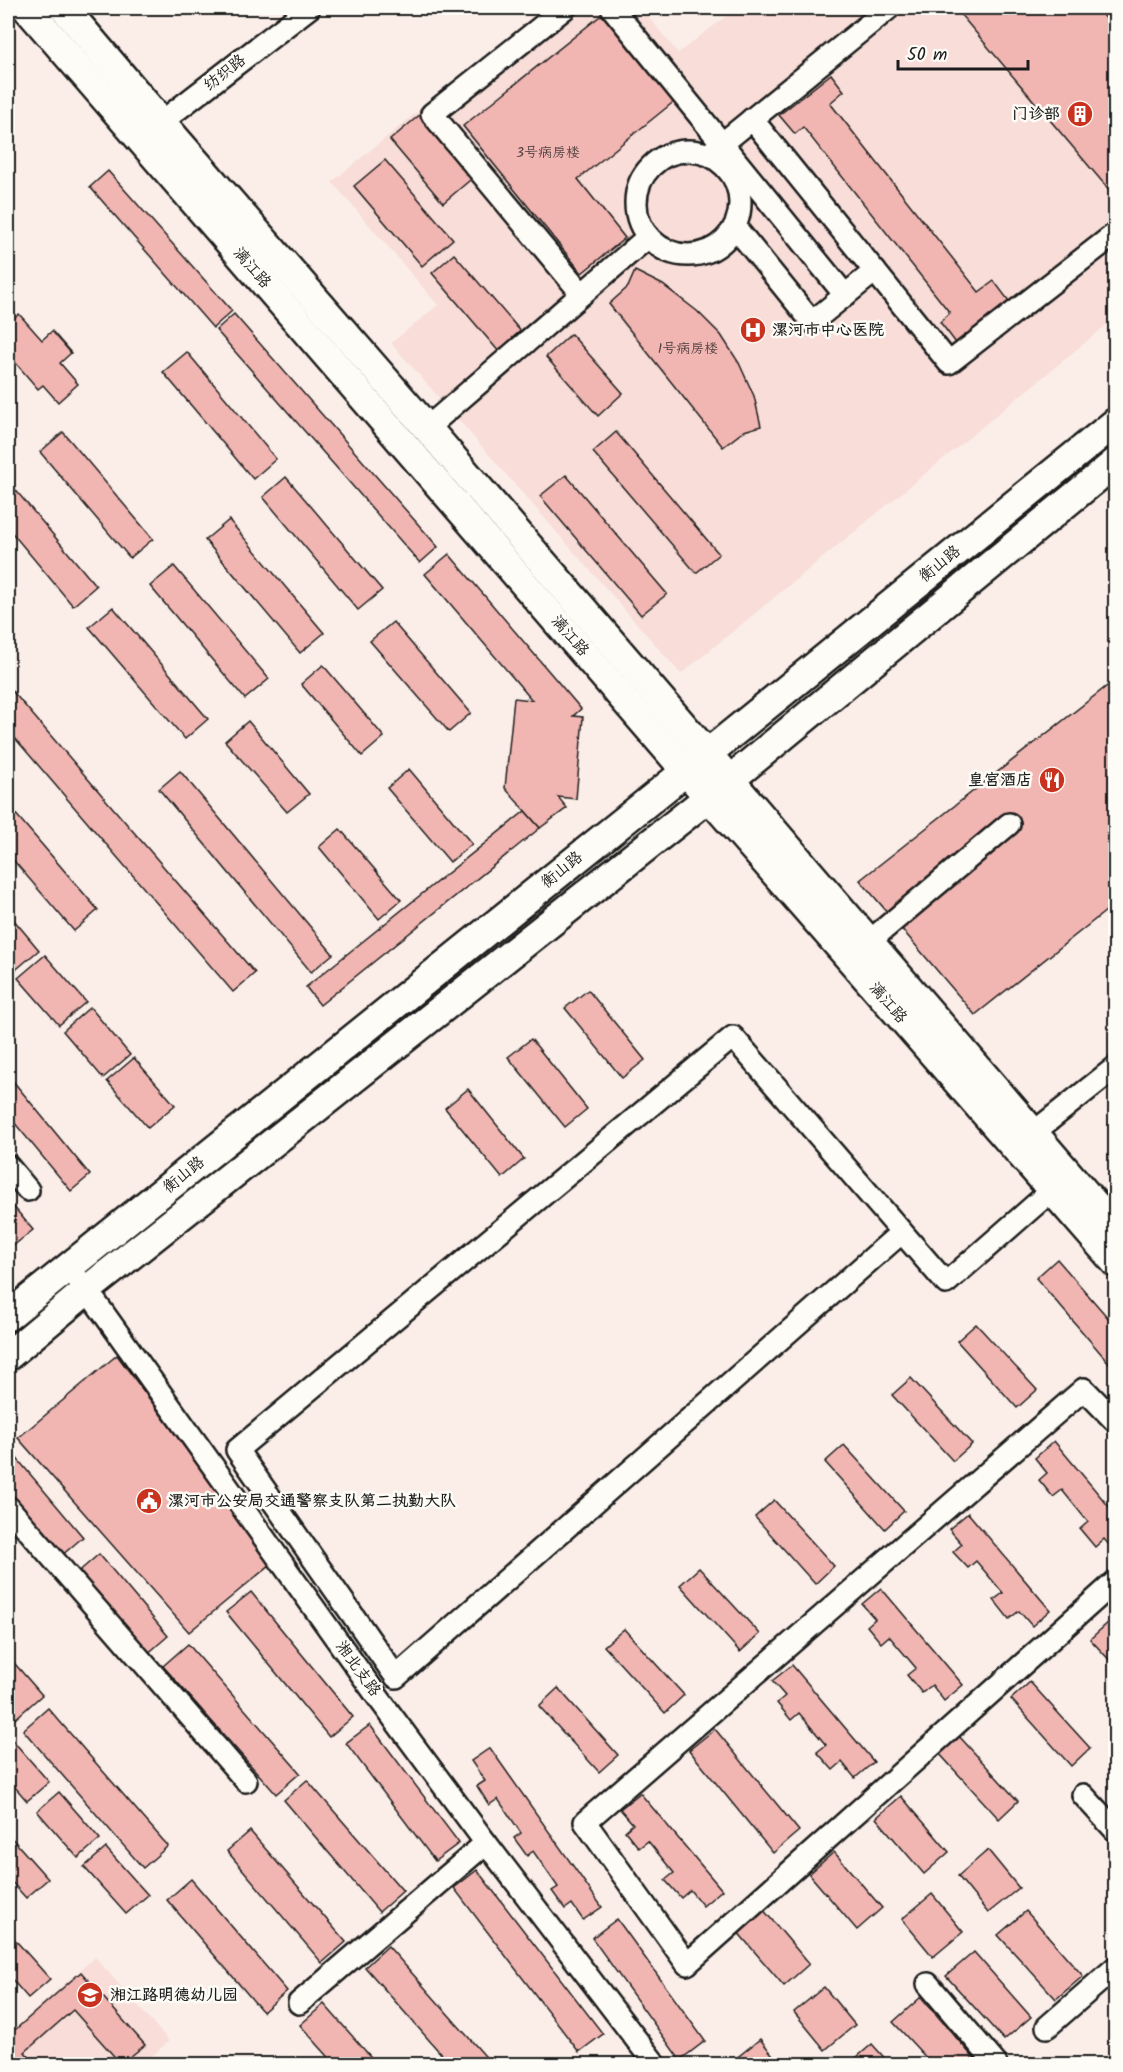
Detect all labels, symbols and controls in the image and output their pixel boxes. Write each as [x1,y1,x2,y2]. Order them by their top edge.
scale bar [898,33,1028,71]
text: 50 m [907,41,947,70]
street label: 纺织路 [198,48,252,98]
building icon: 门诊部 [1065,99,1095,129]
place label: 门诊部 [1012,102,1060,127]
house number: 3号病房楼 [516,142,580,164]
street label: 漓江路 [227,242,277,294]
hospital icon: 漯河市中心医院 [738,315,768,345]
place label: 漯河市中心医院 [772,318,884,343]
house number: 1号病房楼 [658,338,718,360]
street label: 衡山路 [913,539,967,589]
street label: 漓江路 [545,610,595,662]
restaurant icon: 皇宫酒店 [1037,765,1067,795]
place label: 皇宫酒店 [968,768,1032,793]
street label: 衡山路 [535,845,589,895]
street label: 漓江路 [863,977,913,1029]
street label: 衡山路 [157,1150,211,1200]
public building icon: 漯河市公安局交通警察支队第二执勤大队 [134,1486,164,1516]
place label: 漯河市公安局交通警察支队第二执勤大队 [168,1489,456,1514]
street label: 湘北支路 [329,1636,387,1702]
school or university icon: 湘江路明德幼儿园 [75,1980,105,2010]
place label: 湘江路明德幼儿园 [110,1983,238,2008]

